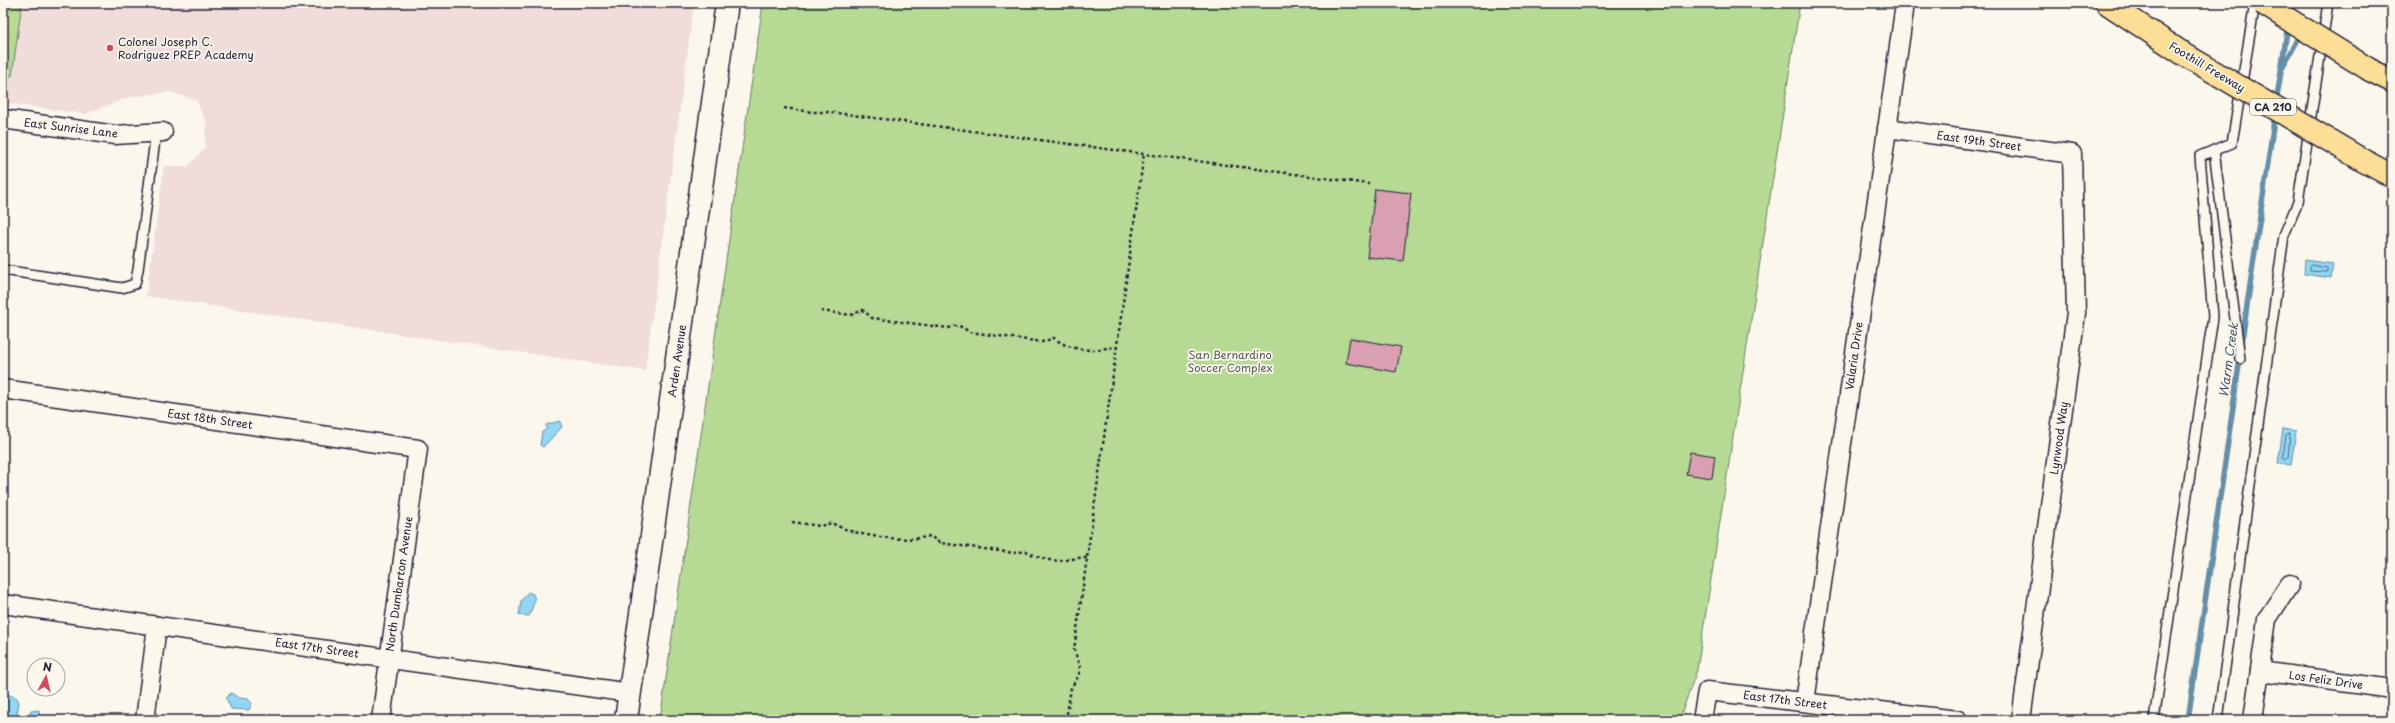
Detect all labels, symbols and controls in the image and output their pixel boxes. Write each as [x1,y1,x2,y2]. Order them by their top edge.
place label: Colonel Joseph C. Rodriguez PREP Academy [118,33,254,63]
street label: Foothill Freeway [2166,37,2248,96]
marker: Colonel Joseph C. Rodriguez PREP Academy [105,43,115,53]
road number: CA 210 [2250,99,2296,115]
street label: East Sunrise Lane [23,113,119,142]
street label: East 19th Street [1936,126,2023,155]
street label: Valaria Drive [1840,321,1867,391]
water label: Warm Creek [2214,321,2242,398]
street label: Arden Avenue [663,323,690,398]
park label: San Bernardino Soccer Complex [1187,346,1273,376]
street label: Lynwood Way [2045,400,2072,475]
street label: East 18th Street [166,404,254,433]
street label: North Dumbarton Avenue [381,515,416,652]
street label: East 17th Street [274,633,360,662]
north arrow [26,657,66,697]
text: N [42,658,53,676]
street label: Los Feliz Drive [2288,666,2364,693]
street label: East 17th Street [1742,686,1828,713]

